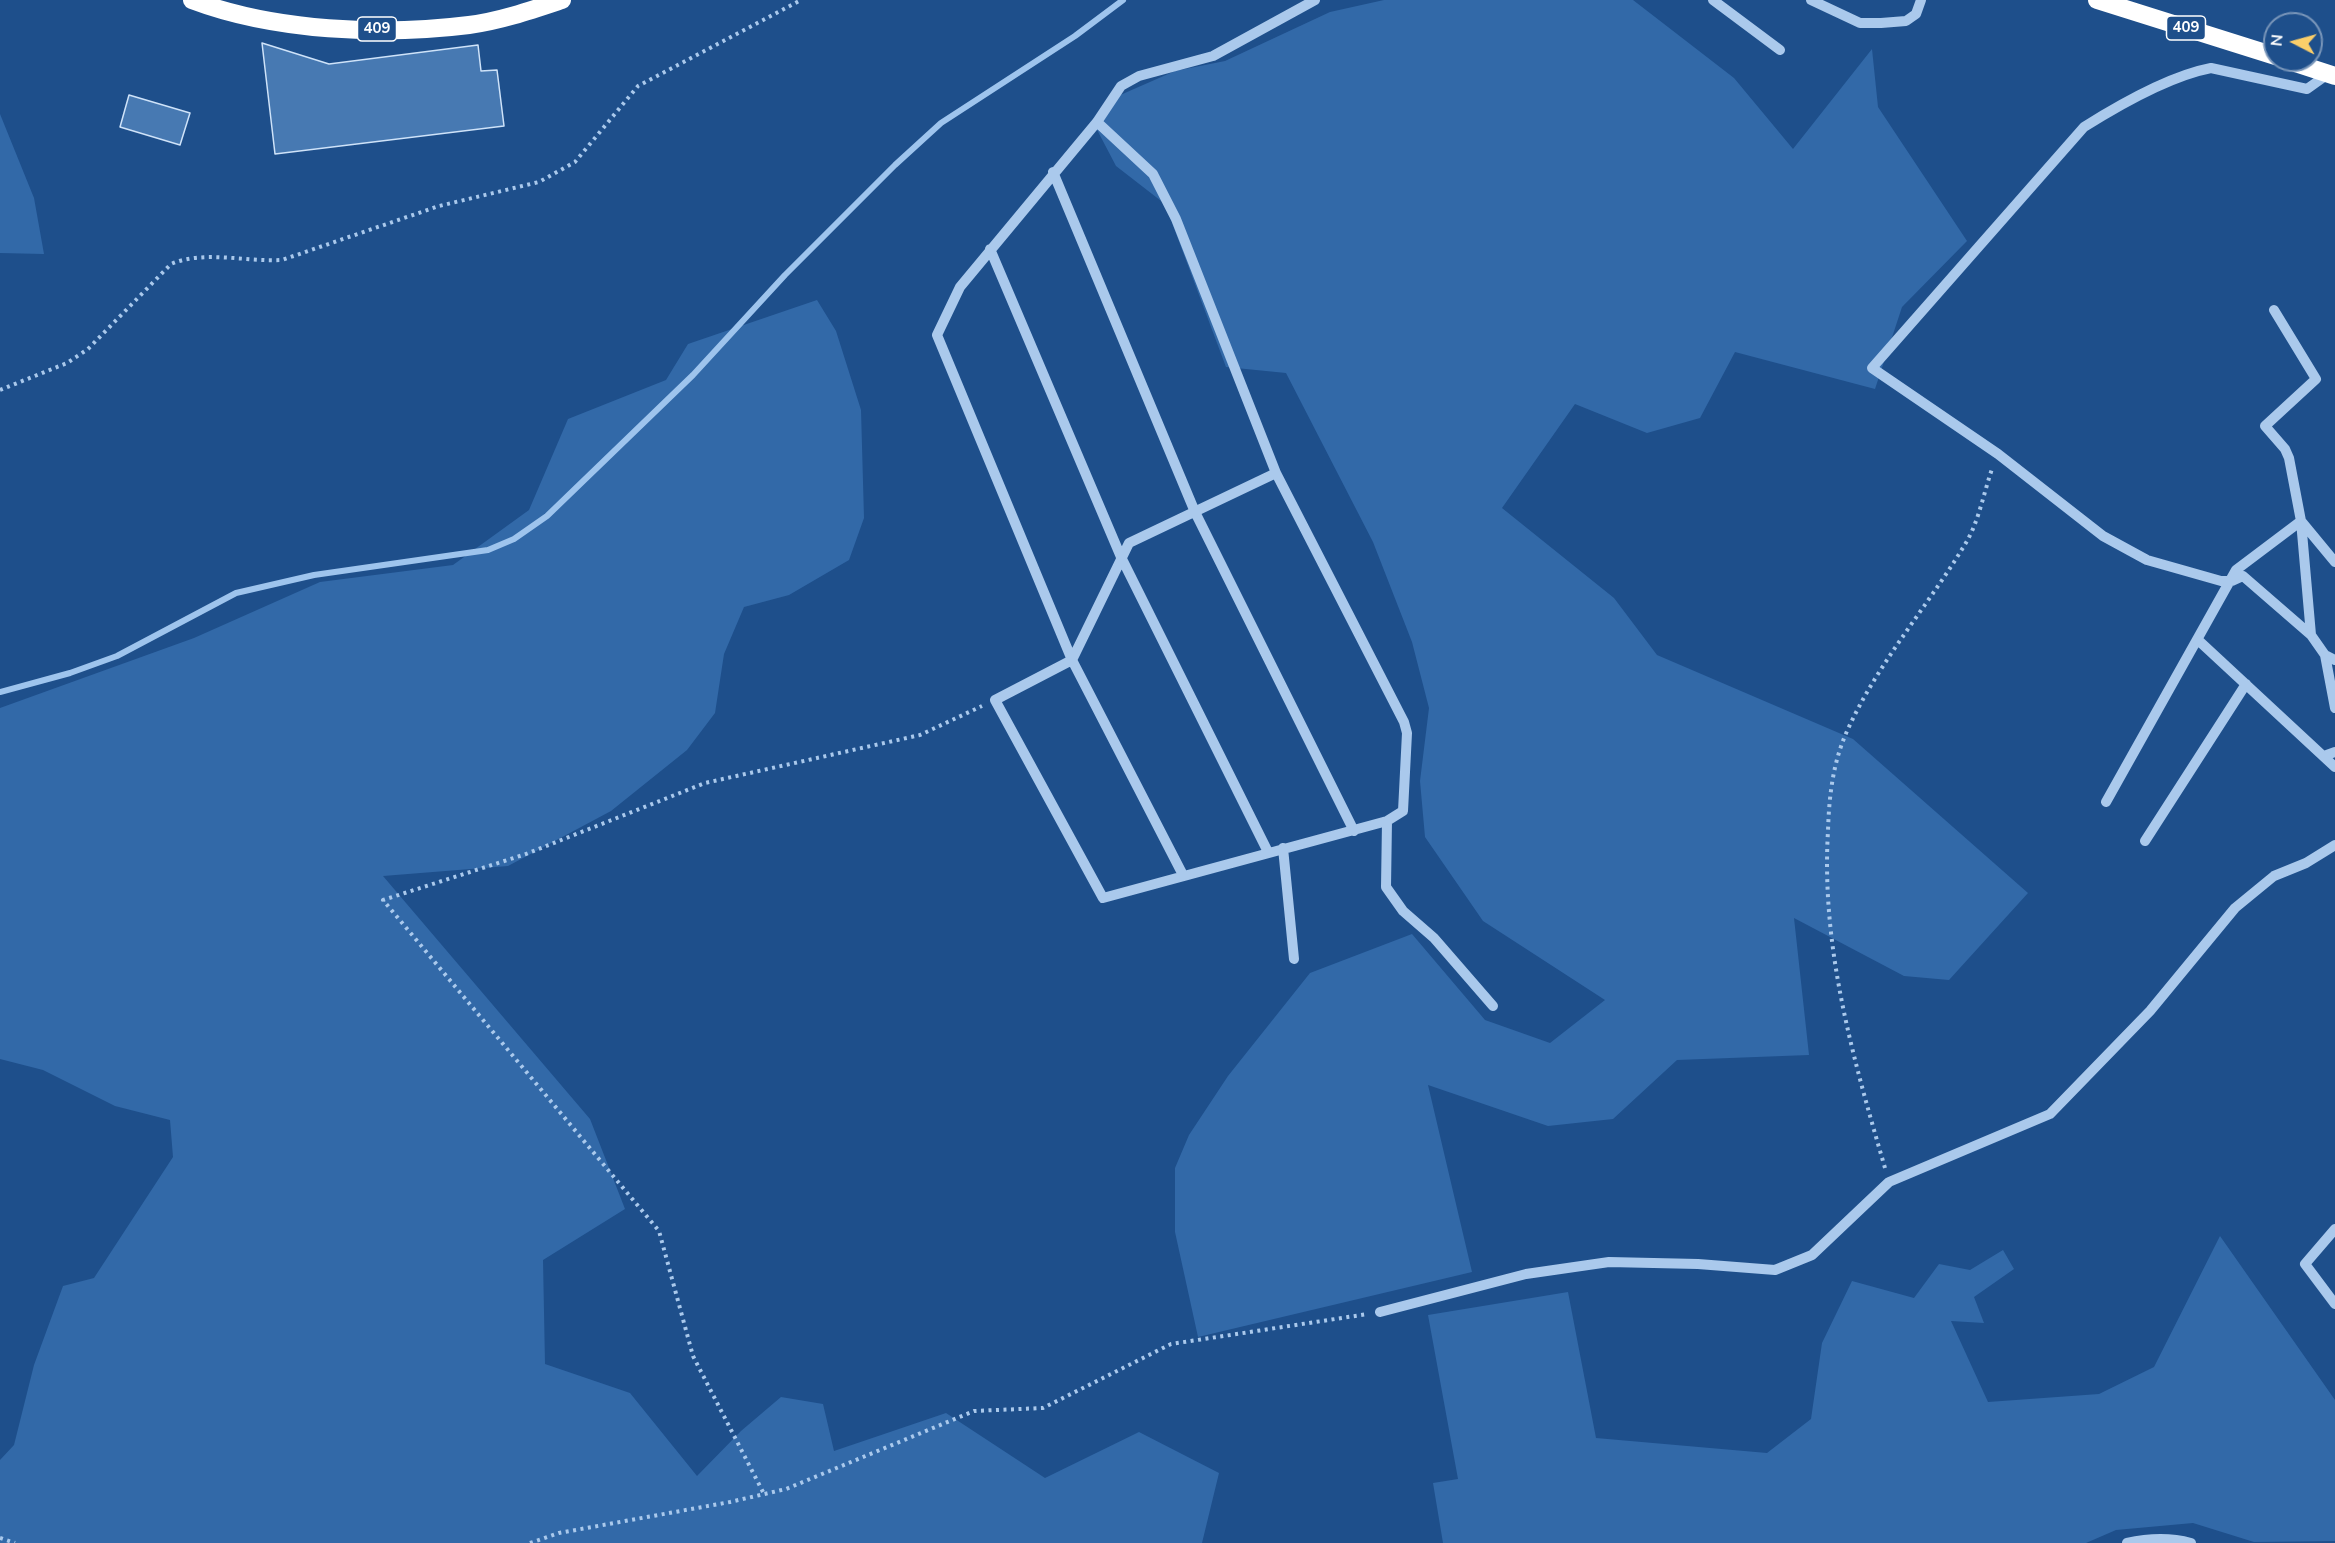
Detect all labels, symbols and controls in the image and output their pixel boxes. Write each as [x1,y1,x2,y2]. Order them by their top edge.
north arrow [2263,12,2323,72]
road number: 409 [2166,16,2206,40]
road number: 409 [358,17,397,41]
text: N [2266,33,2289,47]

